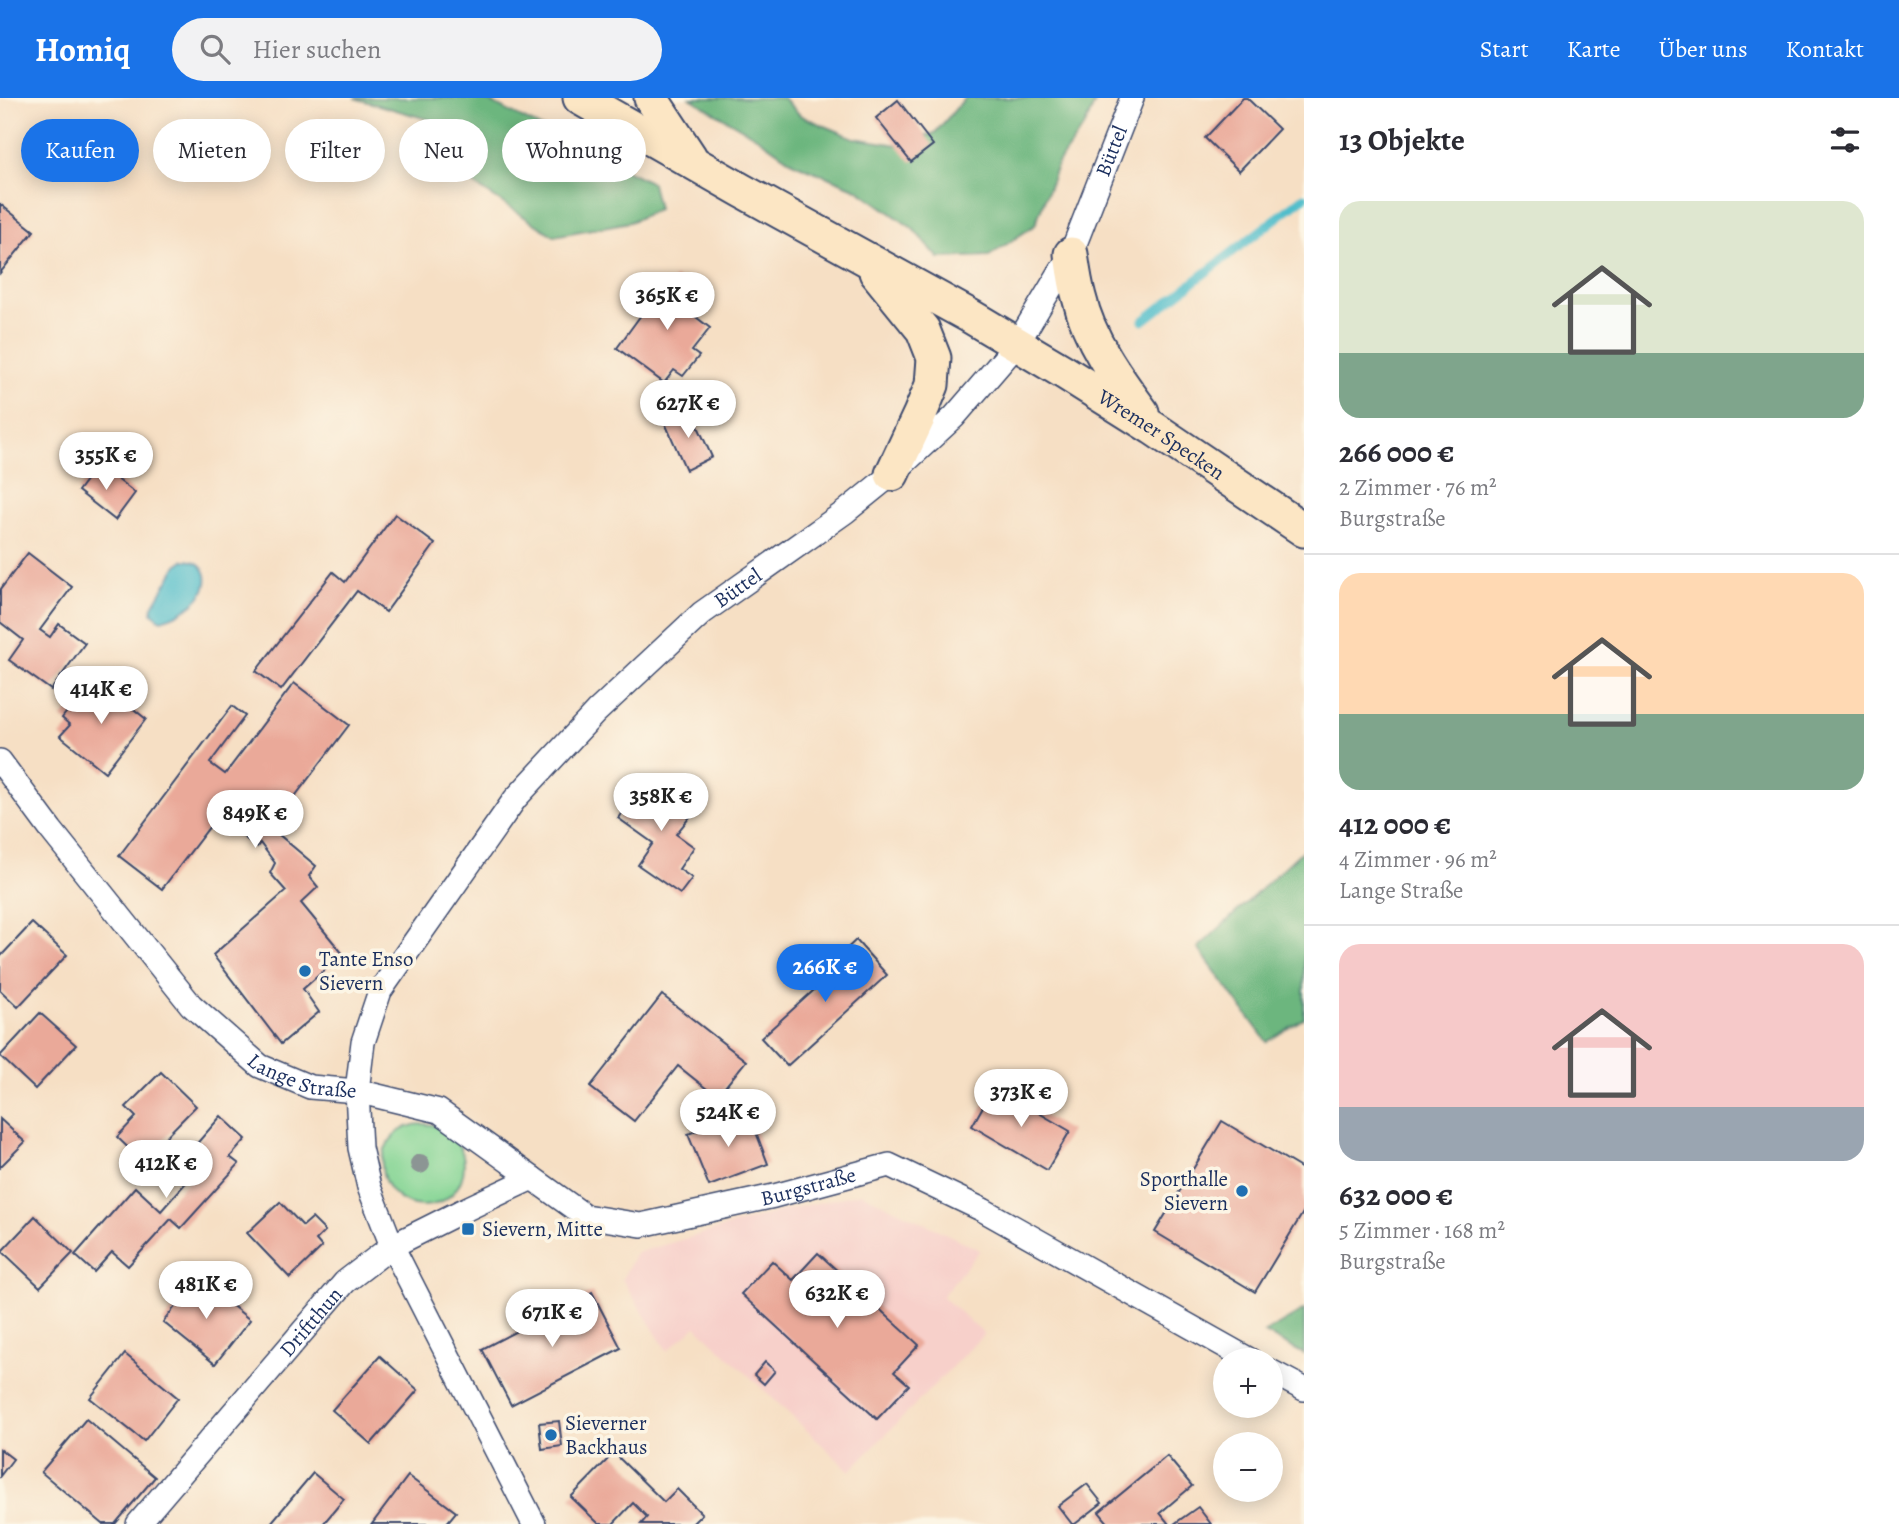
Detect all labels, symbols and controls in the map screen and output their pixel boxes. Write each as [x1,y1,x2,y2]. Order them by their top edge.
search box [172,18,662,81]
text: Homiq [35,27,130,72]
icon: search [196,30,234,68]
text: Hier suchen [252,32,381,67]
text: Start [1480,33,1529,65]
text: Karte [1567,33,1621,65]
text: Über uns [1659,33,1748,65]
text: Kontakt [1786,33,1864,65]
chip: Kaufen [21,119,139,182]
chip: Mieten [153,119,271,182]
chip: Filter [285,119,385,182]
chip: Neu [399,119,488,182]
chip: Wohnung [502,119,646,182]
text: 13 Objekte [1339,120,1465,160]
icon: filters [1826,121,1864,159]
street label: Büttel [1089,122,1134,181]
icon: home [1539,247,1665,373]
pin: 365K € [610,272,724,332]
text: 365K € [636,279,698,310]
pin: 627K € [631,380,745,440]
street label: Wremer Specken [1092,382,1230,487]
text: 627K € [656,387,720,418]
pin: 355K € [49,432,163,492]
text: 266 000 € [1339,432,1454,472]
text: 355K € [75,439,137,470]
text: 2 Zimmer · 76 m² [1339,472,1497,503]
text: Burgstraße [1339,503,1446,534]
street label: Büttel [708,561,767,614]
icon: home [1539,619,1665,745]
pin: 414K € [44,666,158,726]
text: 414K € [70,673,132,704]
pin: 358K € [604,774,718,833]
text: 358K € [629,780,693,811]
pin: 849K € [198,790,312,850]
text: 849K € [223,797,287,828]
text: 412 000 € [1339,804,1451,844]
text: 4 Zimmer · 96 m² [1339,844,1497,875]
text: Lange Straße [1339,875,1463,906]
pin: 266K € [768,944,882,1004]
place label: Tante Enso Sievern [319,945,413,997]
text: 266K € [793,951,857,982]
marker: Tante Enso Sievern [297,963,313,979]
icon: home [1539,990,1665,1116]
street label: Lange Straße [241,1047,358,1105]
pin: 373K € [964,1070,1078,1129]
text: 373K € [990,1076,1052,1107]
pin: 524K € [671,1090,785,1149]
text: 524K € [696,1096,760,1127]
pin: 412K € [109,1140,223,1200]
text: 412K € [135,1147,197,1178]
street label: Burgstraße [758,1161,859,1212]
place label: Sporthalle Sievern [1140,1165,1228,1217]
text: 632 000 € [1339,1175,1453,1215]
marker: Sporthalle Sievern [1234,1183,1250,1199]
place label: Sievern, Mitte [482,1215,603,1243]
text: 5 Zimmer · 168 m² [1339,1215,1505,1246]
marker: Sievern, Mitte [460,1221,476,1237]
text: Burgstraße [1339,1246,1446,1277]
pin: 481K € [149,1262,263,1321]
text: 481K € [175,1268,237,1299]
pin: 632K € [780,1270,894,1330]
text: 632K € [805,1277,869,1308]
street label: Driftthun [273,1281,349,1363]
pin: 671K € [495,1290,609,1349]
text: 671K € [521,1296,583,1327]
map controls [1213,1348,1283,1502]
button: + [1213,1348,1283,1418]
place label: Sieverner Backhaus [565,1409,647,1461]
marker: Sieverner Backhaus [543,1427,559,1443]
button: − [1213,1432,1283,1502]

